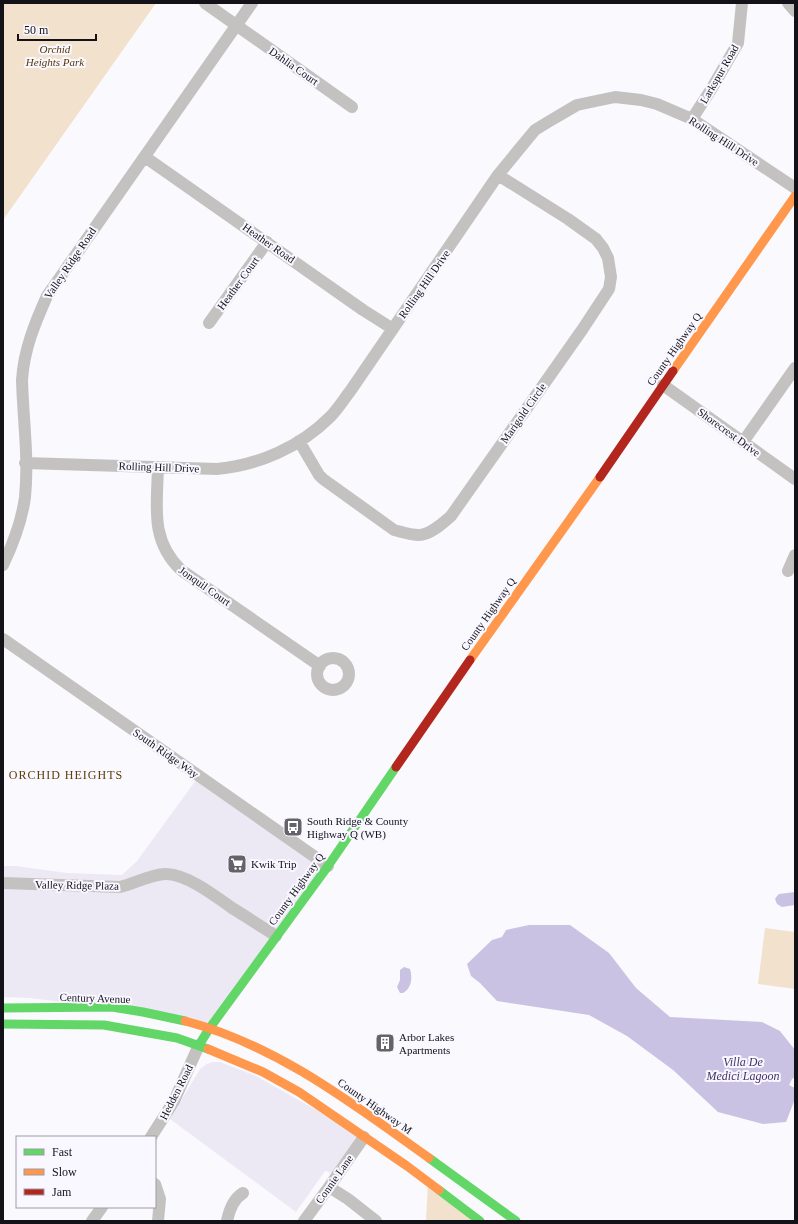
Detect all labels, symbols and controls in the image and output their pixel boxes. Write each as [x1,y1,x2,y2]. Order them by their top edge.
scale bar [18,16,96,42]
text: 50 m [24,23,49,37]
street label: Larkspur Road [697,42,741,105]
park label: Orchid Heights Park [25,43,85,68]
street label: Dahlia Court [267,45,321,87]
street label: Rolling Hill Drive [687,114,761,168]
street label: Heather Road [241,221,298,266]
street label: Valley Ridge Road [42,225,98,301]
street label: Rolling Hill Drive [396,247,452,320]
street label: Heather Court [215,254,261,312]
street label: County Highway Q [644,310,704,388]
street label: Marigold Circle [498,381,548,445]
street label: Shorecrest Drive [695,405,763,459]
street label: Rolling Hill Drive [118,460,200,474]
street label: Jonquil Court [177,564,233,608]
street label: County Highway Q [458,575,518,653]
street label: South Ridge Way [131,726,201,780]
district label: ORCHID HEIGHTS [9,768,123,782]
place label: South Ridge & County Highway Q (WB) [307,815,409,841]
bus stop icon: South Ridge & County Highway Q (WB) [282,816,304,838]
street label: County Highway Q [266,851,326,927]
supermarket icon: Kwik Trip [226,853,248,875]
place label: Kwik Trip [251,858,297,870]
street label: Valley Ridge Plaza [35,878,119,892]
street label: Century Avenue [59,991,131,1005]
place label: Arbor Lakes Apartments [399,1031,454,1056]
building icon: Arbor Lakes Apartments [374,1032,396,1054]
water label: Villa De Medici Lagoon [706,1055,780,1083]
street label: Hedden Road [157,1062,195,1122]
street label: County Highway M [336,1076,415,1136]
legend [16,1136,156,1208]
text: Fast [52,1145,73,1159]
street label: Connie Lane [313,1152,355,1206]
text: Slow [52,1165,77,1179]
text: Jam [52,1185,72,1199]

